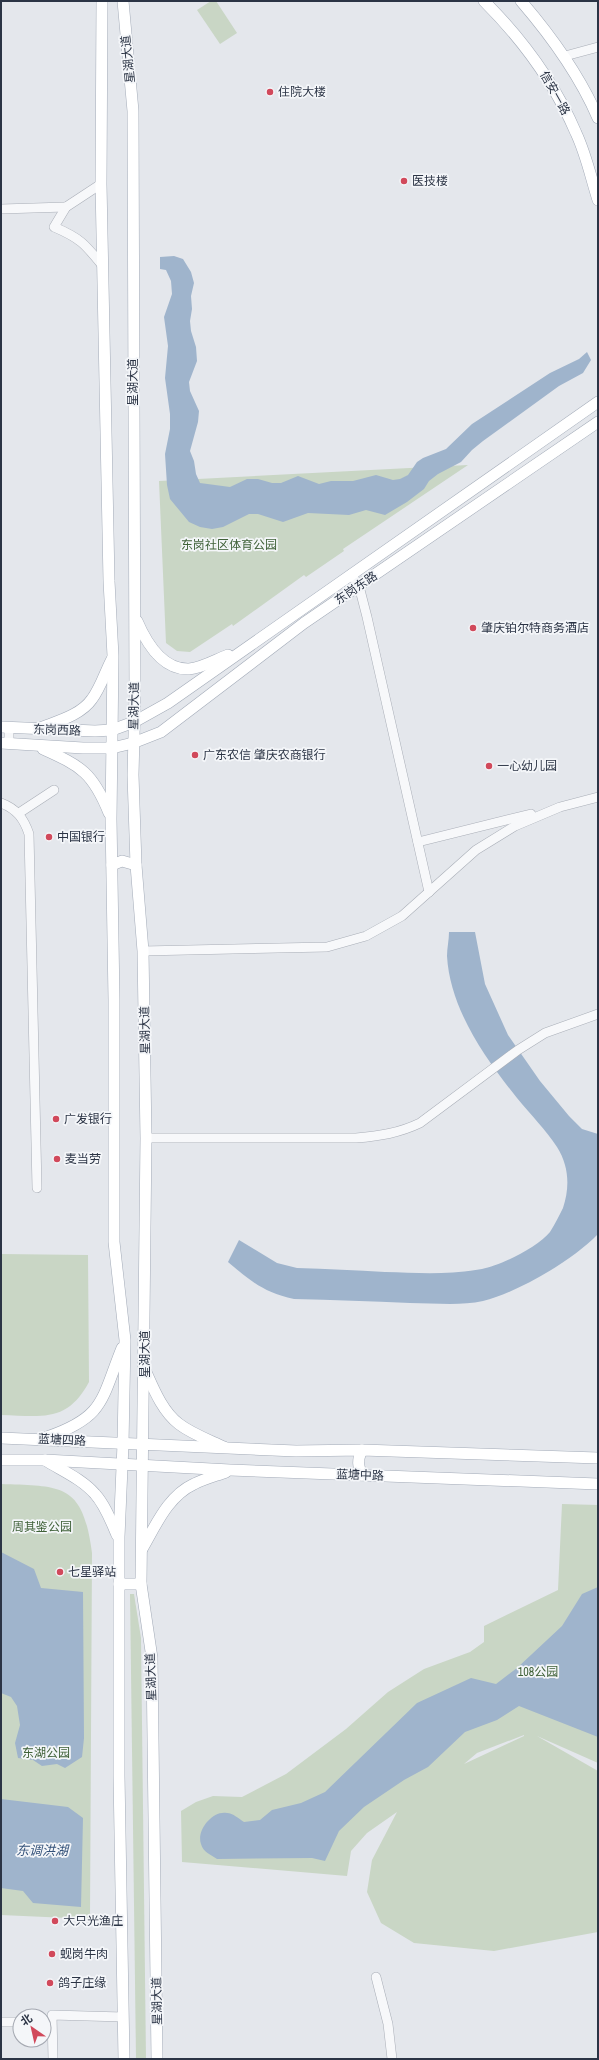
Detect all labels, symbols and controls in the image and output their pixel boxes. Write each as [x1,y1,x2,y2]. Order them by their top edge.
street label: 星湖大道 [118,34,138,84]
street label: 信安一路 [536,68,574,118]
place label: 住院大楼 [278,84,326,100]
marker: 住院大楼 [265,87,275,97]
place label: 医技楼 [412,173,448,189]
marker: 医技楼 [399,176,409,186]
street label: 星湖大道 [125,358,141,406]
park label: 东岗社区体育公园 [181,537,277,553]
street label: 东岗东路 [332,568,380,608]
place label: 肇庆铂尔特商务酒店 [481,620,589,636]
marker: 肇庆铂尔特商务酒店 [468,623,478,633]
street label: 星湖大道 [126,682,142,730]
street label: 东岗西路 [33,721,81,739]
place label: 广东农信 肇庆农商银行 [203,747,326,763]
marker: 广东农信 肇庆农商银行 [190,750,200,760]
place label: 一心幼儿园 [497,758,557,774]
marker: 一心幼儿园 [484,761,494,771]
place label: 中国银行 [57,829,105,845]
marker: 中国银行 [44,832,54,842]
street label: 星湖大道 [137,1006,153,1054]
place label: 广发银行 [64,1111,112,1127]
marker: 广发银行 [51,1114,61,1124]
place label: 麦当劳 [65,1151,101,1167]
marker: 麦当劳 [52,1154,62,1164]
street label: 星湖大道 [137,1330,153,1378]
street label: 蓝塘四路 [38,1431,86,1449]
street label: 蓝塘中路 [336,1466,384,1484]
park label: 周其鉴公园 [12,1519,72,1535]
place label: 七星驿站 [68,1564,116,1580]
marker: 七星驿站 [55,1567,65,1577]
street label: 星湖大道 [142,1653,160,1701]
park label: 108公园 [518,1664,558,1680]
park label: 东湖公园 [22,1745,70,1761]
water label: 东调洪湖 [16,1842,70,1859]
place label: 大只光渔庄 [63,1913,123,1929]
marker: 大只光渔庄 [50,1916,60,1926]
place label: 蚬岗牛肉 [60,1946,108,1962]
marker: 蚬岗牛肉 [47,1949,57,1959]
place label: 鸽子庄缘 [58,1975,106,1991]
street label: 星湖大道 [149,1977,165,2025]
marker: 鸽子庄缘 [45,1978,55,1988]
north arrow [12,2008,52,2048]
text: 北 [18,2011,35,2029]

